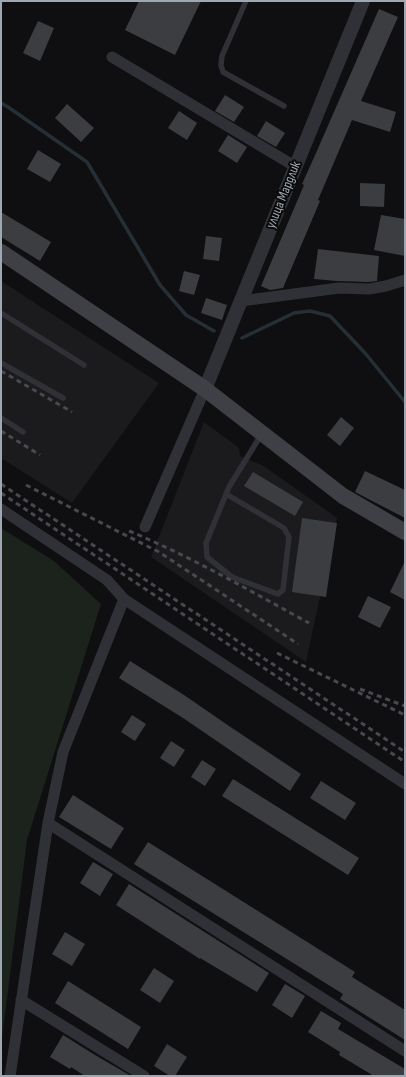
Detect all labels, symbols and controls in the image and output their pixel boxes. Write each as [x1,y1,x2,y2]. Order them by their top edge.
street label: улица Мардлик [263,159,305,231]

